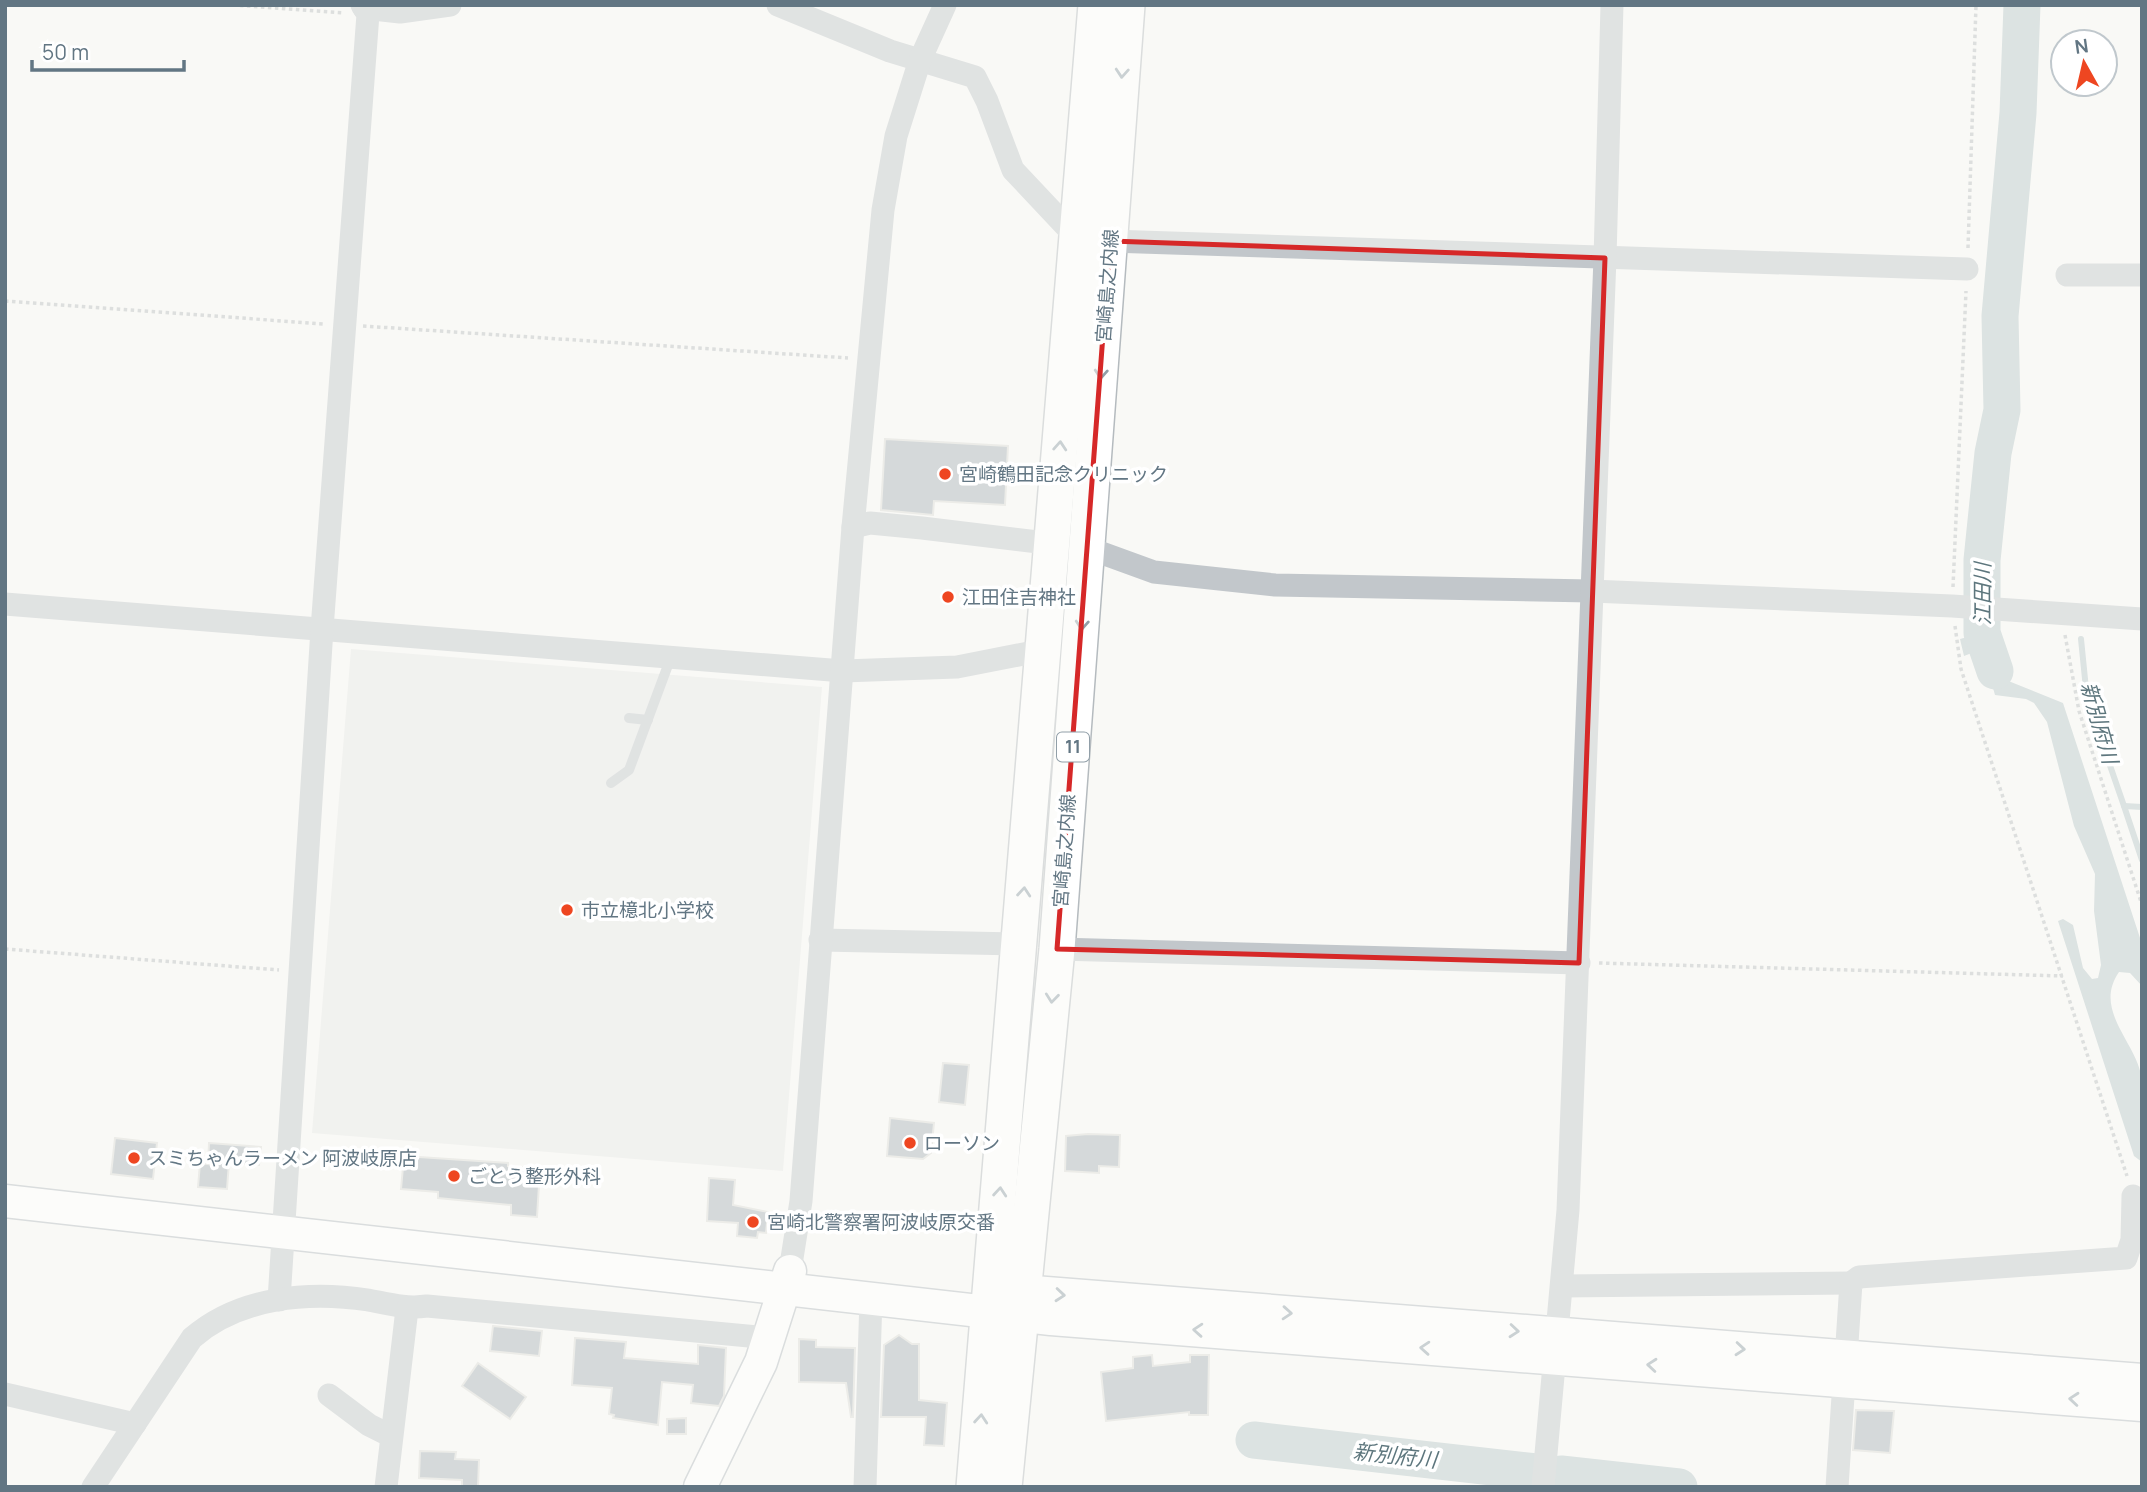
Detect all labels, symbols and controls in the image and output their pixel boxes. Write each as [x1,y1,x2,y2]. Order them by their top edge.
scale bar [32,28,184,72]
north arrow [2049,28,2119,98]
text: N [2073,32,2090,60]
text: 50 m [42,38,89,66]
one-way arrow [1115,68,1130,79]
street label: 宮崎島之内線 [1090,228,1124,344]
one-way arrow [1094,368,1109,379]
one-way arrow [1053,440,1068,451]
place label: 宮崎鶴田記念クリニック [959,461,1168,487]
marker: 宮崎鶴田記念クリニック [937,466,953,482]
water label: 江田川 [1968,561,1996,626]
place label: 江田住吉神社 [962,584,1076,610]
marker: 江田住吉神社 [940,589,956,605]
one-way arrow [1075,620,1090,631]
water label: 新別府川 [2075,678,2126,769]
road number: 11 [1057,732,1089,762]
street label: 宮崎島之内線 [1047,793,1081,909]
one-way arrow [1016,886,1031,897]
place label: 市立檍北小学校 [581,897,714,923]
marker: 市立檍北小学校 [559,902,575,918]
one-way arrow [1044,992,1059,1004]
place label: ローソン [924,1130,1000,1156]
marker: ローソン [902,1135,918,1151]
place label: スミちゃんラーメン 阿波岐原店 [148,1145,417,1171]
marker: スミちゃんラーメン 阿波岐原店 [126,1150,142,1166]
place label: ごとう整形外科 [468,1163,601,1189]
marker: ごとう整形外科 [446,1168,462,1184]
one-way arrow [992,1186,1007,1197]
place label: 宮崎北警察署阿波岐原交番 [767,1209,995,1235]
marker: 宮崎北警察署阿波岐原交番 [745,1214,761,1230]
one-way arrow [1055,1287,1066,1302]
one-way arrow [1282,1305,1293,1320]
one-way arrow [1192,1323,1203,1338]
one-way arrow [1508,1323,1519,1338]
one-way arrow [1419,1340,1430,1355]
one-way arrow [1735,1341,1746,1356]
one-way arrow [1646,1358,1657,1373]
one-way arrow [2068,1392,2079,1407]
one-way arrow [973,1413,988,1425]
water label: 新別府川 [1352,1437,1440,1474]

